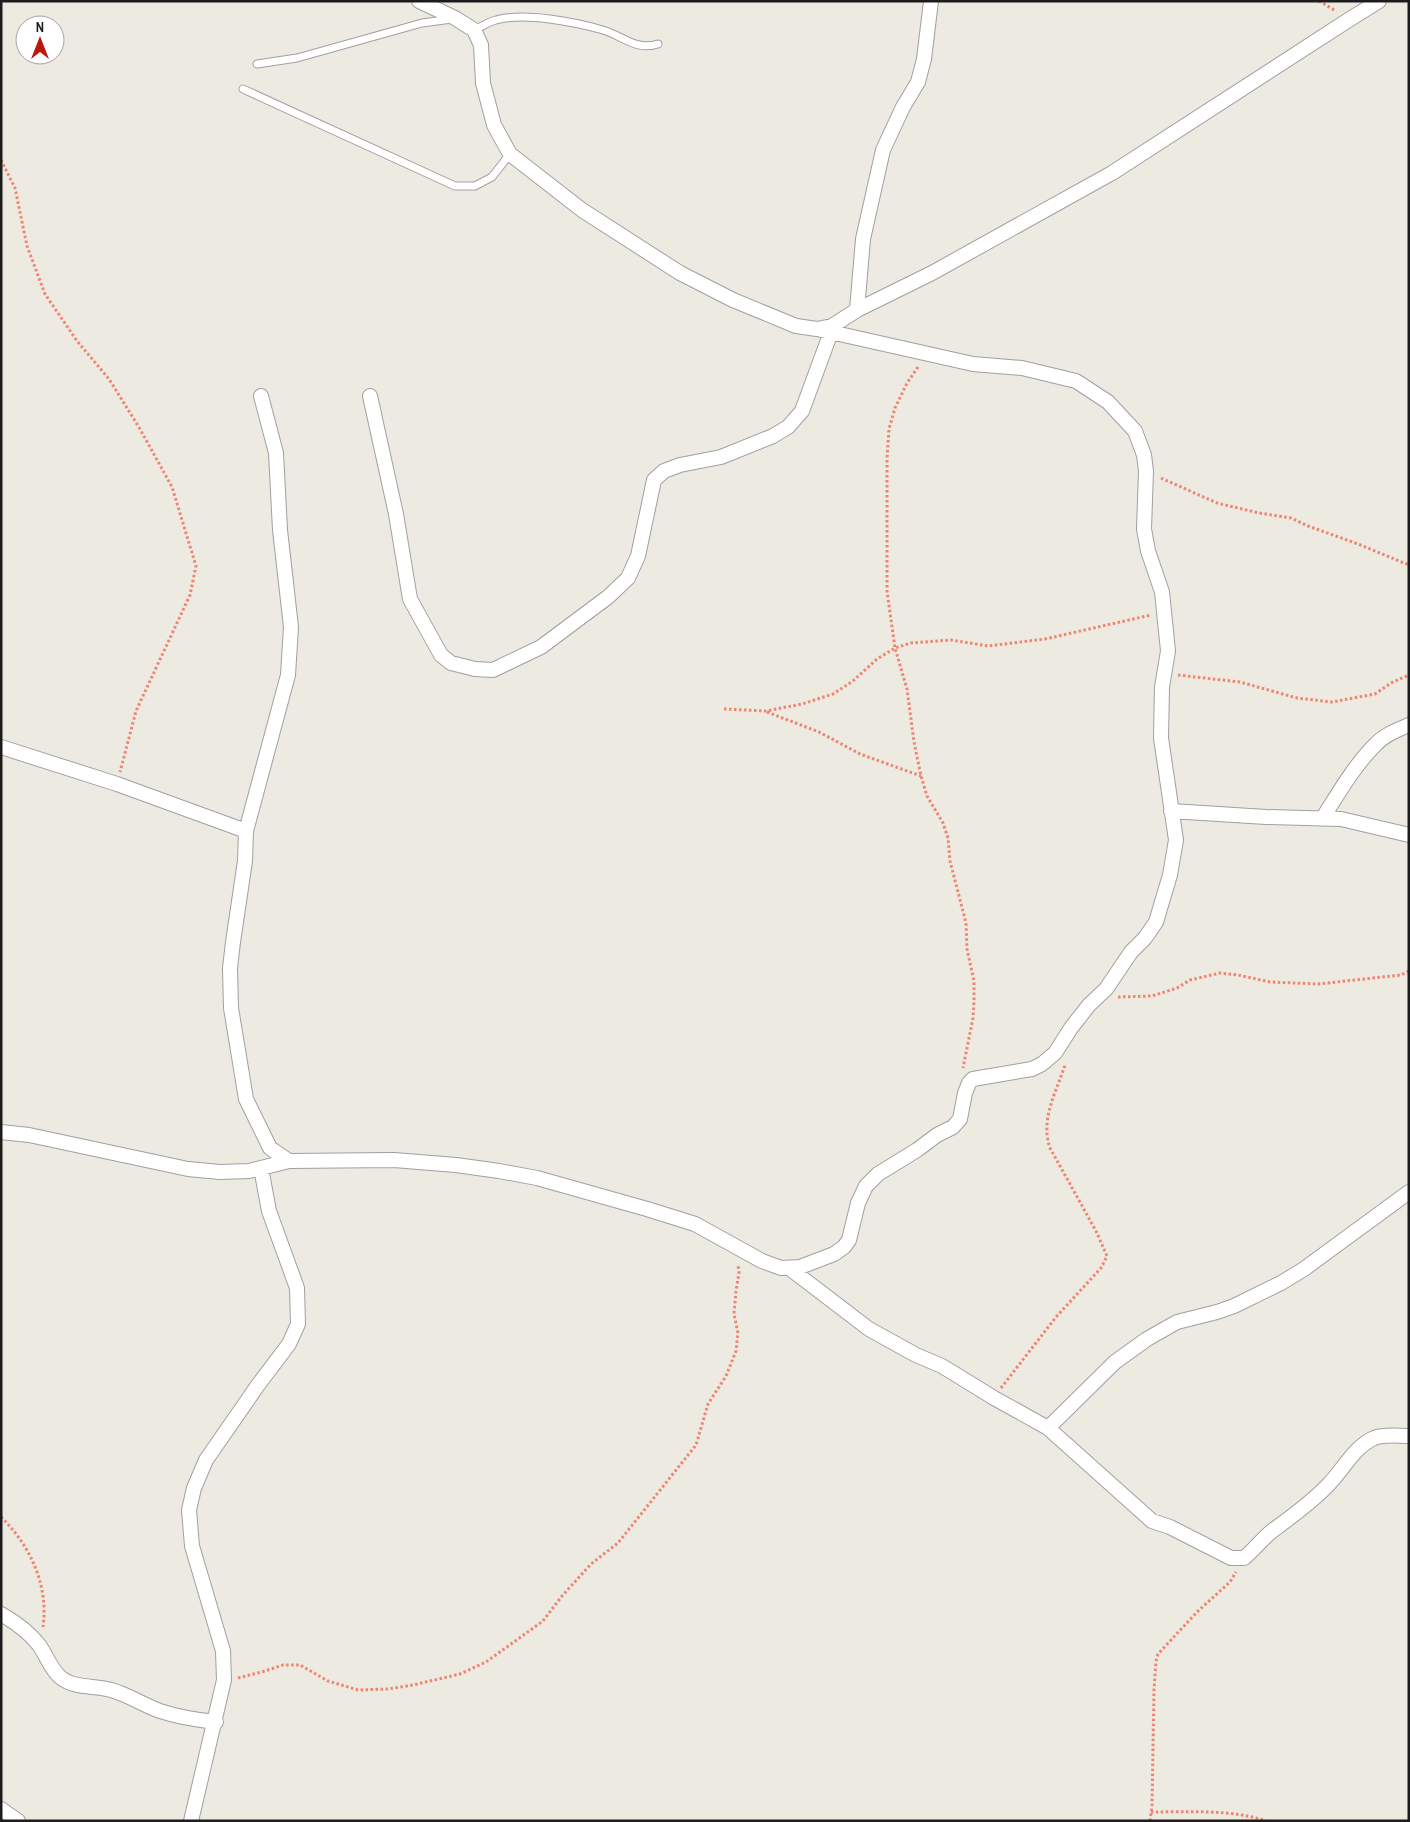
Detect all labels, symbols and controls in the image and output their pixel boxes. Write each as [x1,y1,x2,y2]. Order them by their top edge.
north arrow [15,15,65,65]
text: N [36,18,44,36]

